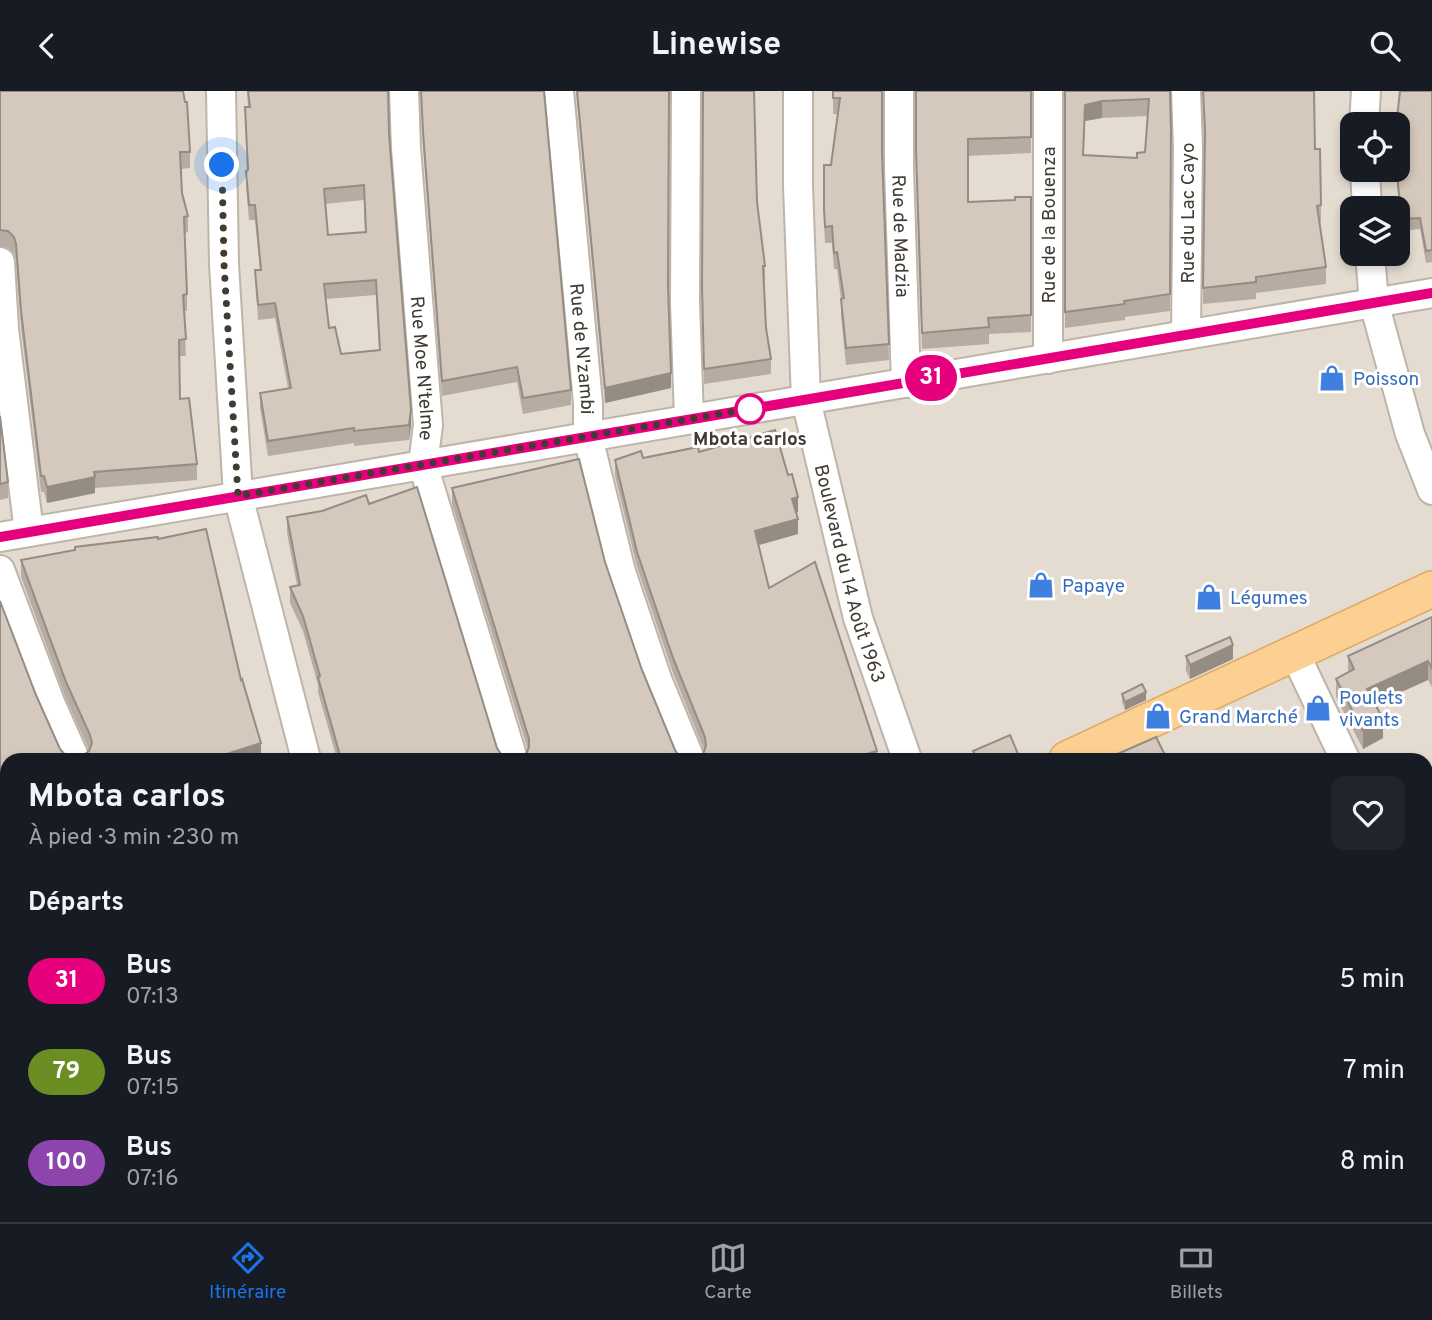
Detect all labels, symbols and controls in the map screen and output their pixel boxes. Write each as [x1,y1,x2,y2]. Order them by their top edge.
text: Linewise [651,26,781,66]
icon: back [28,27,66,65]
icon: search [1366,27,1404,65]
map controls [1340,112,1410,266]
button: locate [1340,112,1410,182]
street label: Rue du Lac Cayo [1177,142,1201,284]
your location [204,147,239,182]
street label: Rue de la Bouenza [1038,147,1062,303]
street label: Rue de Madzia [885,174,913,298]
button: layers [1340,196,1410,266]
street label: Rue de N'zambi [563,282,598,415]
street label: Rue Moe N'telme [404,295,438,442]
line badge: 31 [900,355,962,401]
text: 31 [919,363,943,393]
shop icon: Poisson [1317,363,1347,393]
place label: Poisson [1353,368,1419,392]
marker: Mbota carlos [735,394,765,424]
place label: Mbota carlos [693,428,807,452]
street label: Boulevard du 14 Août 1963 [808,462,890,686]
shop icon: Papaye [1026,570,1056,600]
place label: Papaye [1062,575,1125,599]
shop icon: Légumes [1194,582,1224,612]
place label: Légumes [1230,587,1308,611]
place label: Poulets vivants [1339,687,1403,733]
shop icon: Poulets vivants [1303,693,1333,723]
shop icon: Grand Marché [1143,701,1173,731]
place label: Grand Marché [1179,706,1298,730]
button: heart [1331,776,1405,850]
text: Mbota carlos [28,777,226,819]
text: À pied · 3 min · 230 m [28,824,239,853]
text: Départs [28,887,124,920]
text: Bus [126,950,172,983]
text: 5 min [1339,964,1405,997]
text: 31 [55,966,78,996]
text: 07:13 [126,983,179,1012]
text: Bus [126,1041,172,1074]
text: 7 min [1343,1055,1405,1088]
text: 79 [53,1057,80,1087]
text: 07:15 [126,1074,179,1103]
text: Bus [126,1132,172,1165]
text: 8 min [1340,1146,1405,1179]
text: 100 [46,1148,87,1178]
text: 07:16 [126,1165,179,1194]
tab: Itinéraire [209,1239,286,1305]
tab: Carte [704,1239,752,1305]
tab: Billets [1170,1239,1223,1305]

